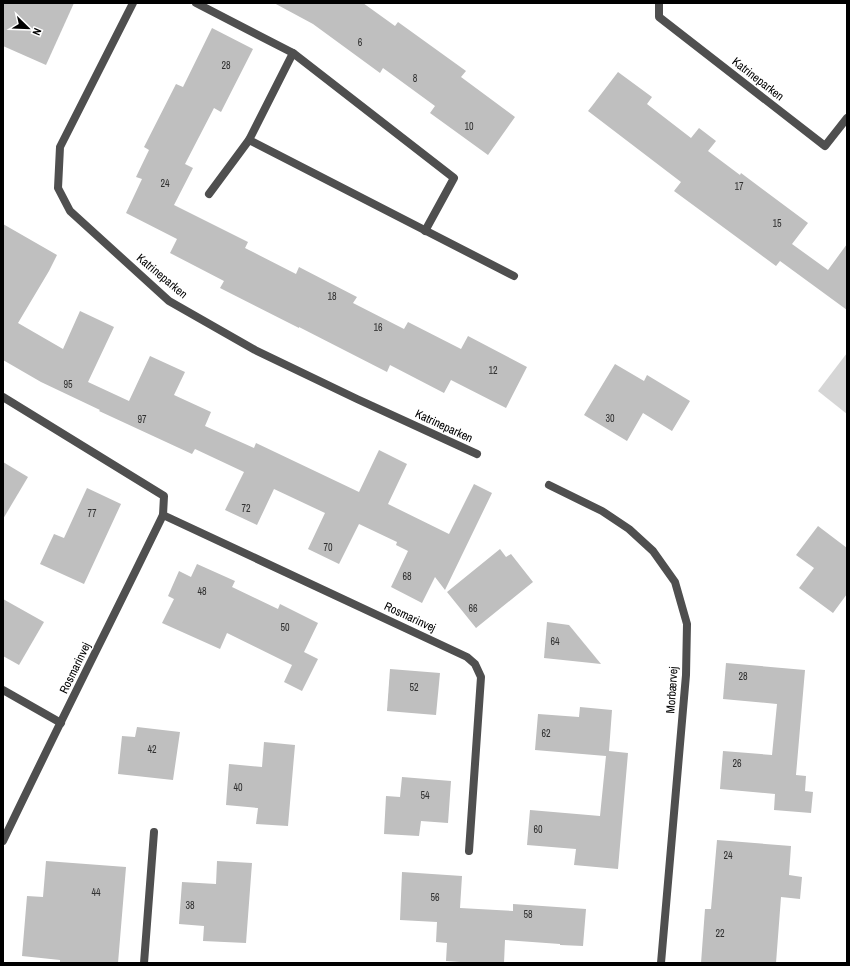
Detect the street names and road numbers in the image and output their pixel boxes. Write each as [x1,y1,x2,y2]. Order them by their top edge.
street label: Katrineparken [729,54,787,104]
street label: Katrineparken [133,250,191,302]
street label: Katrineparken [413,406,475,446]
street label: Rosmarinvej [382,598,438,636]
street label: Rosmarinvej [56,640,94,696]
street label: Morbærvej [662,666,682,714]

